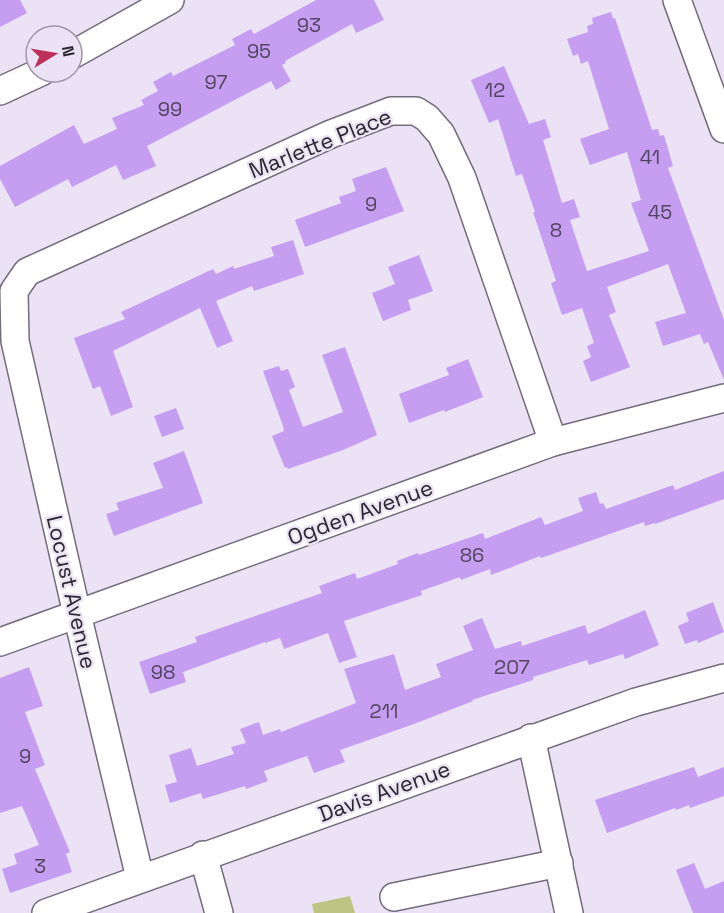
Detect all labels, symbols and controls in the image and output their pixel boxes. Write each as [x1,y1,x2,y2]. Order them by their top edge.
house number: 93 [297,12,321,38]
north arrow [24,24,84,84]
house number: 95 [247,38,271,64]
text: N [57,44,80,59]
house number: 97 [204,69,228,95]
house number: 12 [485,77,505,103]
house number: 99 [158,96,182,122]
street label: Marlette Place [245,102,395,184]
house number: 41 [640,144,660,170]
house number: 9 [365,191,377,217]
house number: 45 [648,199,672,225]
house number: 8 [550,217,562,243]
street label: Ogden Avenue [284,473,436,551]
street label: Locust Avenue [41,513,103,671]
house number: 86 [460,542,484,568]
house number: 207 [494,654,530,680]
house number: 98 [151,659,175,685]
house number: 211 [370,698,398,724]
house number: 9 [19,743,31,769]
street label: Davis Avenue [314,754,454,828]
house number: 3 [34,853,46,879]

